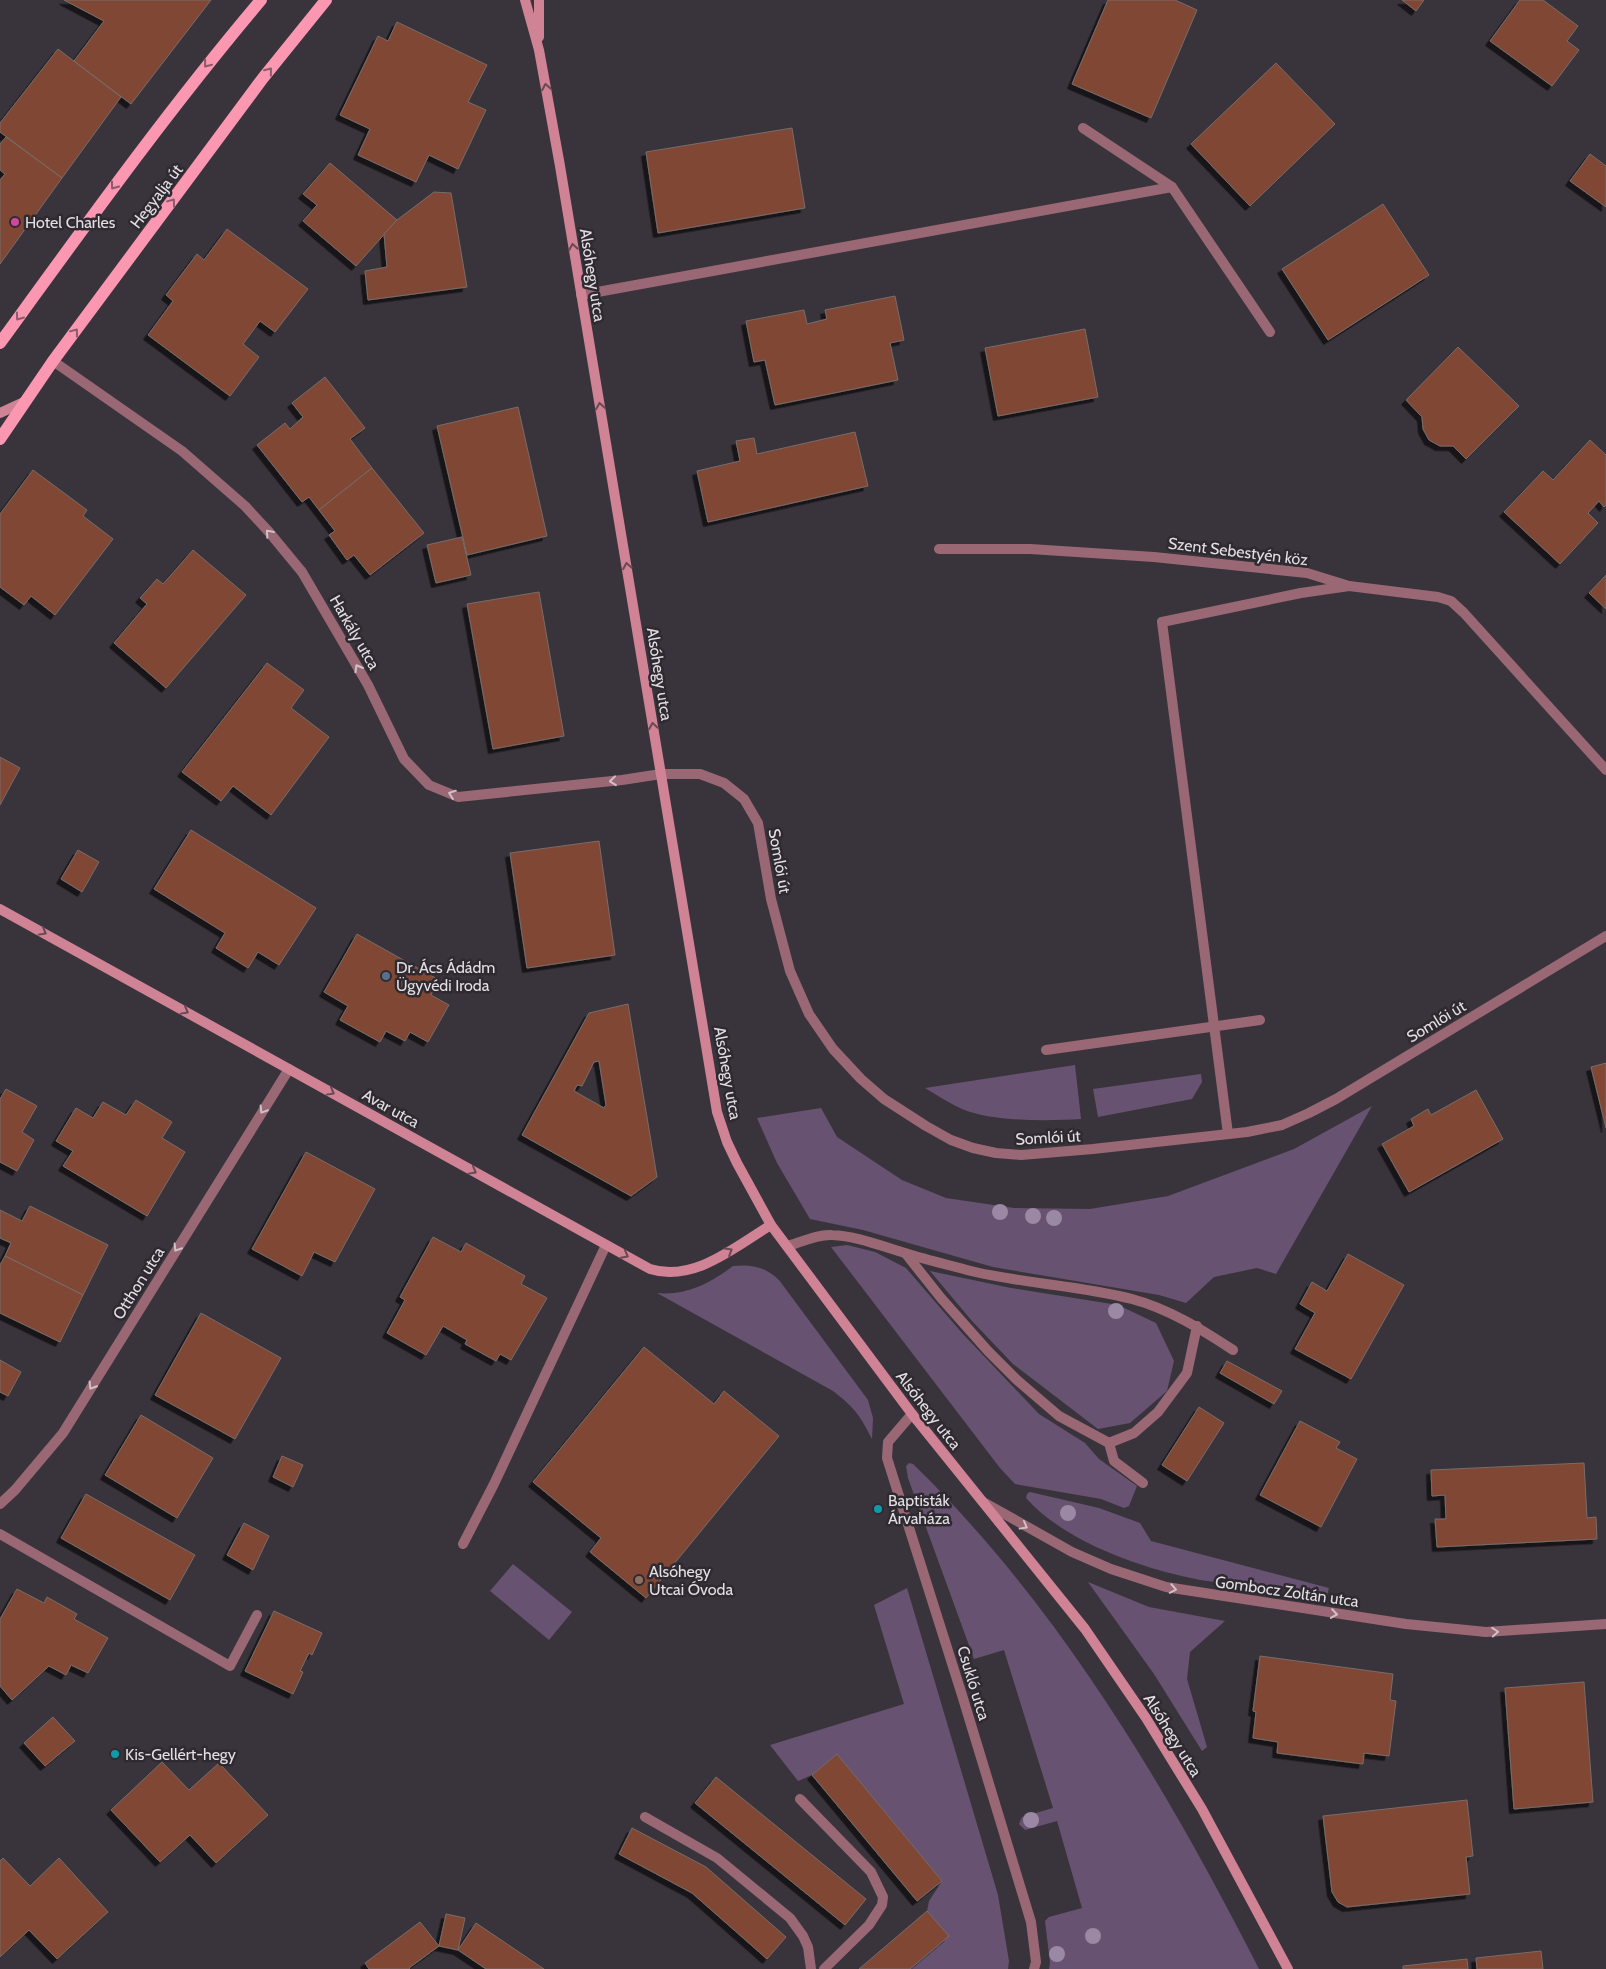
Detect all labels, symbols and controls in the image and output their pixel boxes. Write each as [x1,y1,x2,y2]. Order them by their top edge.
one-way arrow [204,58,212,67]
one-way arrow [263,68,271,77]
one-way arrow [541,82,552,91]
street label: Hegyalja út [126,160,187,232]
one-way arrow [111,180,120,190]
one-way arrow [166,199,174,208]
place label: Hotel Charles [25,213,116,232]
marker: Hotel Charles [9,216,21,228]
street label: Alsóhegy utca [576,227,609,323]
one-way arrow [569,243,579,251]
one-way arrow [16,311,24,320]
one-way arrow [69,329,77,338]
one-way arrow [595,401,605,410]
one-way arrow [266,529,275,538]
street label: Szent Sebestyén köz [1167,533,1309,570]
one-way arrow [622,561,632,570]
street label: Harkály utca [326,592,384,673]
street label: Alsóhegy utca [643,626,676,722]
one-way arrow [355,664,365,673]
one-way arrow [649,722,659,731]
one-way arrow [608,775,616,786]
one-way arrow [448,789,456,799]
street label: Somlói út [764,827,795,896]
one-way arrow [37,926,46,936]
place label: Dr. Ács Ádádm Ügyvédi Iroda [396,958,495,995]
marker: Dr. Ács Ádádm Ügyvédi Iroda [380,970,392,982]
street label: Somlói út [1403,996,1470,1046]
one-way arrow [179,1005,188,1015]
street label: Alsóhegy utca [710,1025,745,1121]
street label: Avar utca [359,1085,423,1132]
one-way arrow [326,1086,335,1096]
one-way arrow [260,1104,269,1114]
street label: Somlói út [1015,1126,1082,1149]
one-way arrow [468,1165,477,1175]
street label: Otthon utca [109,1243,168,1323]
one-way arrow [174,1243,184,1252]
one-way arrow [724,1247,733,1257]
one-way arrow [619,1249,628,1259]
street label: Alsóhegy utca [892,1367,965,1453]
one-way arrow [88,1381,98,1390]
place label: Baptisták Árvaháza [888,1491,951,1528]
marker: Baptisták Árvaháza [872,1503,884,1515]
one-way arrow [1019,1519,1028,1529]
place label: Alsóhegy Utcai Óvoda [649,1562,733,1599]
street label: Gombocz Zoltán utca [1214,1572,1360,1611]
marker: Alsóhegy Utcai Óvoda [633,1574,645,1586]
one-way arrow [1169,1583,1178,1593]
one-way arrow [1330,1608,1338,1619]
one-way arrow [1491,1626,1499,1637]
street label: Csukló utca [953,1644,994,1723]
street label: Alsóhegy utca [1140,1690,1206,1780]
place label: Kis-Gellért-hegy [125,1745,236,1764]
marker: Kis-Gellért-hegy [109,1748,121,1760]

